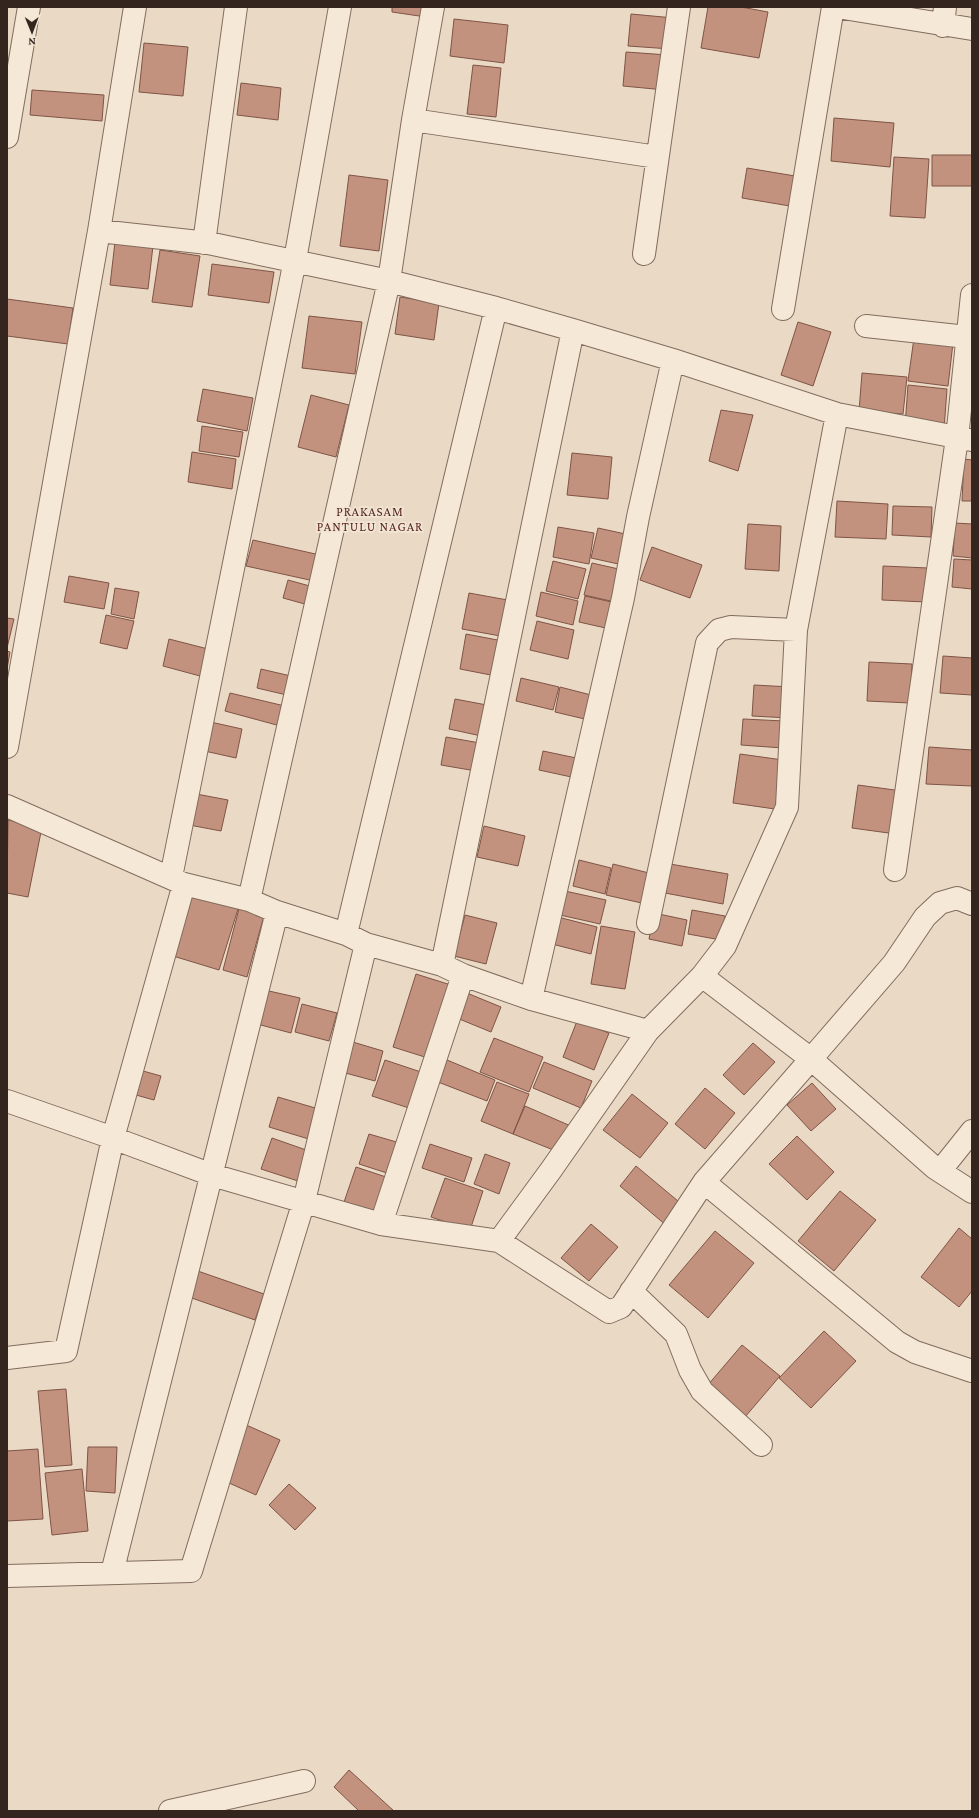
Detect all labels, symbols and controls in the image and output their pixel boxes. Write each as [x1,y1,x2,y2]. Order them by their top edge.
north arrow [12,12,52,52]
text: N [28,36,36,48]
district label: PRAKASAM PANTULU NAGAR [317,504,423,534]

